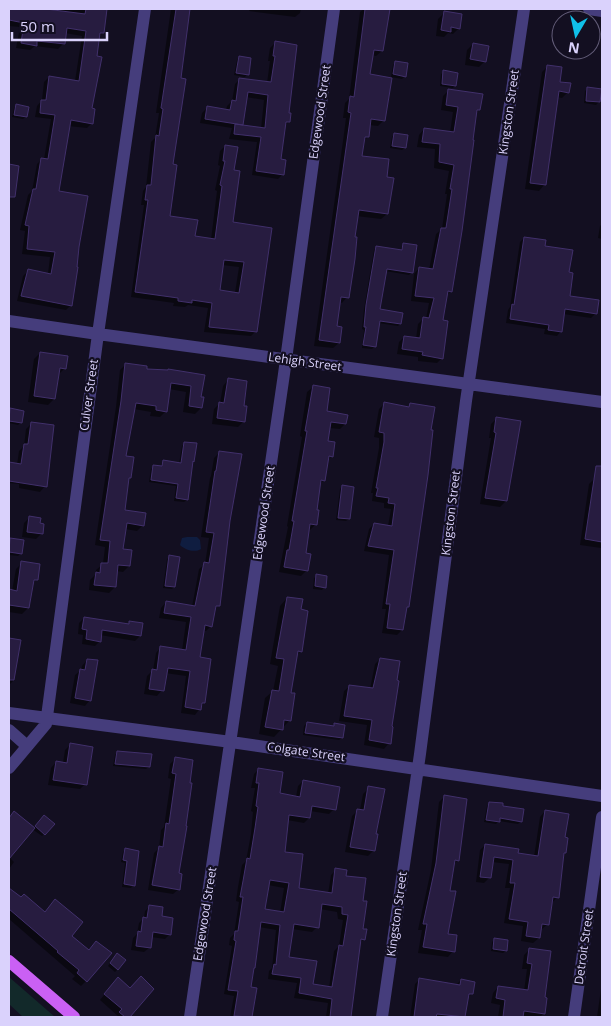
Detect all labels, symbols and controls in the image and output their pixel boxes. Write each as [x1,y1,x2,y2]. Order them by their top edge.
scale bar [12,10,108,42]
north arrow [551,10,601,60]
text: 50 m [20,16,55,36]
text: N [567,38,581,59]
street label: Edgewood Street [304,64,335,160]
street label: Kingston Street [494,68,523,155]
street label: Lehigh Street [267,348,343,375]
street label: Culver Street [75,358,102,432]
street label: Edgewood Street [248,465,279,561]
street label: Kingston Street [437,469,464,556]
street label: Colgate Street [266,738,346,765]
street label: Edgewood Street [189,866,220,962]
street label: Kingston Street [382,870,411,957]
street label: Detroit Street [570,908,597,986]

